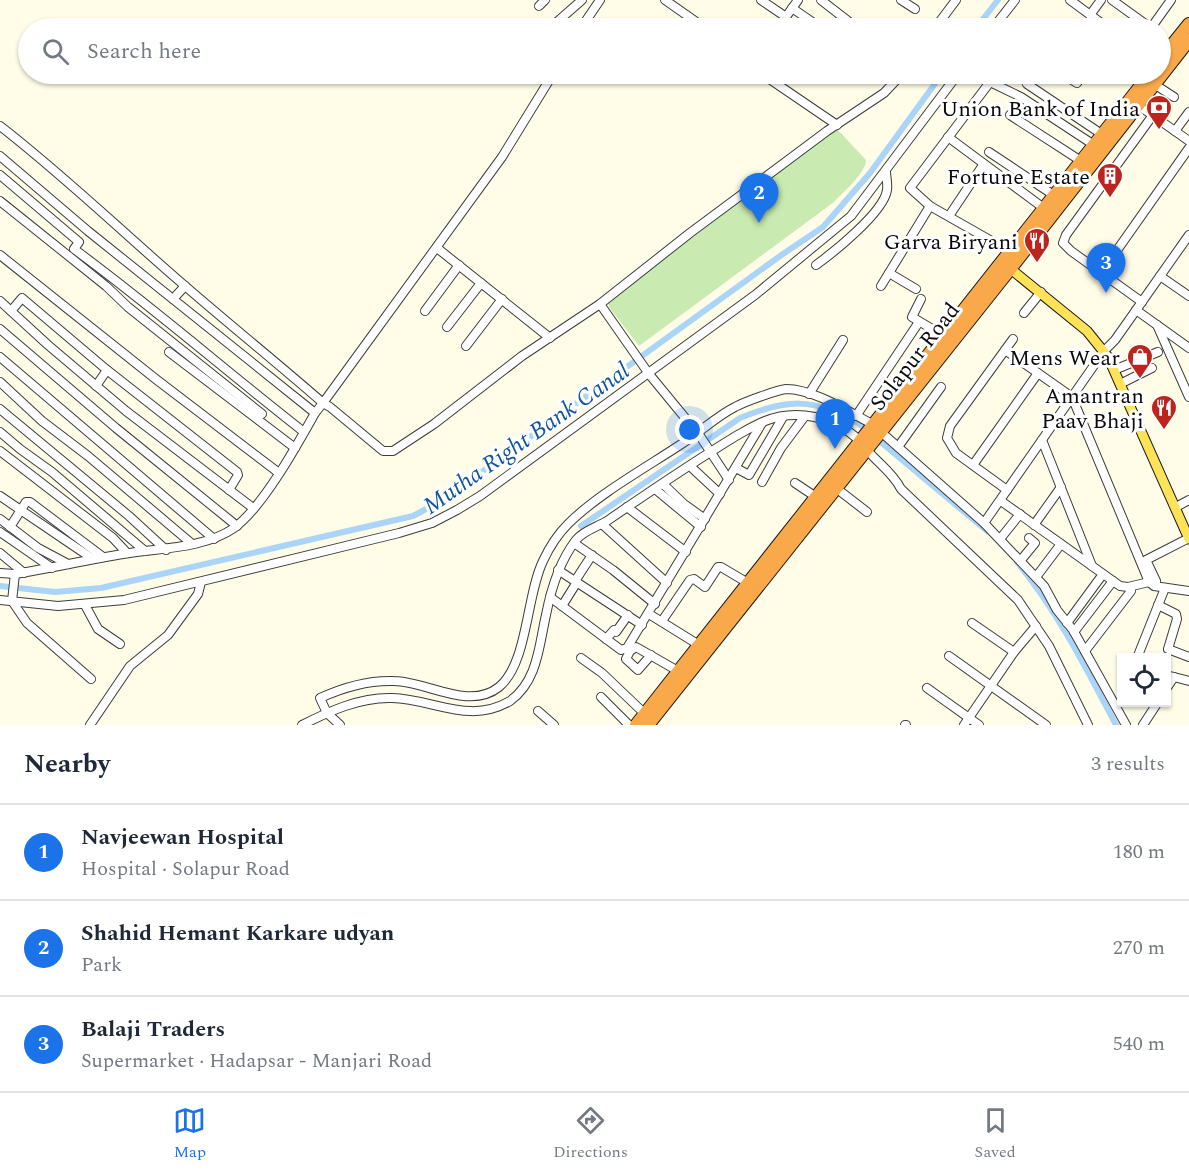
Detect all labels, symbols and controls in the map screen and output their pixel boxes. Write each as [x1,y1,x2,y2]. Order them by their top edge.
search box [18,18,1171,84]
icon: search [39,35,72,68]
text: Search here [87,35,201,68]
place label: Union Bank of India [941,93,1140,126]
bank icon: Union Bank of India [1144,93,1174,131]
place label: Fortune Estate [947,161,1090,194]
building icon: Fortune Estate [1095,161,1125,199]
pin: 2 [740,174,778,223]
place label: Garva Biryani [884,226,1018,259]
restaurant icon: Garva Biryani [1022,226,1052,264]
pin: 3 [1086,244,1126,293]
street label: Solapur Road [862,296,968,418]
place label: Mens Wear [1009,342,1120,375]
shop icon: Mens Wear [1125,342,1155,380]
water label: Mutha Right Bank Canal [416,354,637,524]
place label: Amantran Paav Bhaji [1041,380,1144,438]
restaurant icon: Amantran Paav Bhaji [1149,393,1179,431]
pin: 1 [816,400,854,449]
your location [675,415,704,444]
map controls [1117,653,1171,707]
button: locate [1117,653,1171,707]
text: Nearby [24,744,110,784]
text: 3 results [1091,749,1165,779]
text: Navjeewan Hospital [81,821,284,854]
text: 1 [38,837,49,867]
text: 180 m [1113,837,1165,867]
text: Hospital · Solapur Road [81,854,290,884]
text: Shahid Hemant Karkare udyan [81,917,394,950]
text: 2 [38,933,49,963]
text: 270 m [1113,933,1165,963]
text: Park [81,950,122,980]
text: Balaji Traders [81,1013,225,1046]
text: 3 [38,1029,49,1059]
text: 540 m [1113,1029,1165,1059]
text: Supermarket · Hadapsar - Manjari Road [81,1046,432,1076]
tab: Map [173,1104,206,1164]
tab: Directions [553,1104,628,1164]
tab: Saved [975,1104,1016,1164]

